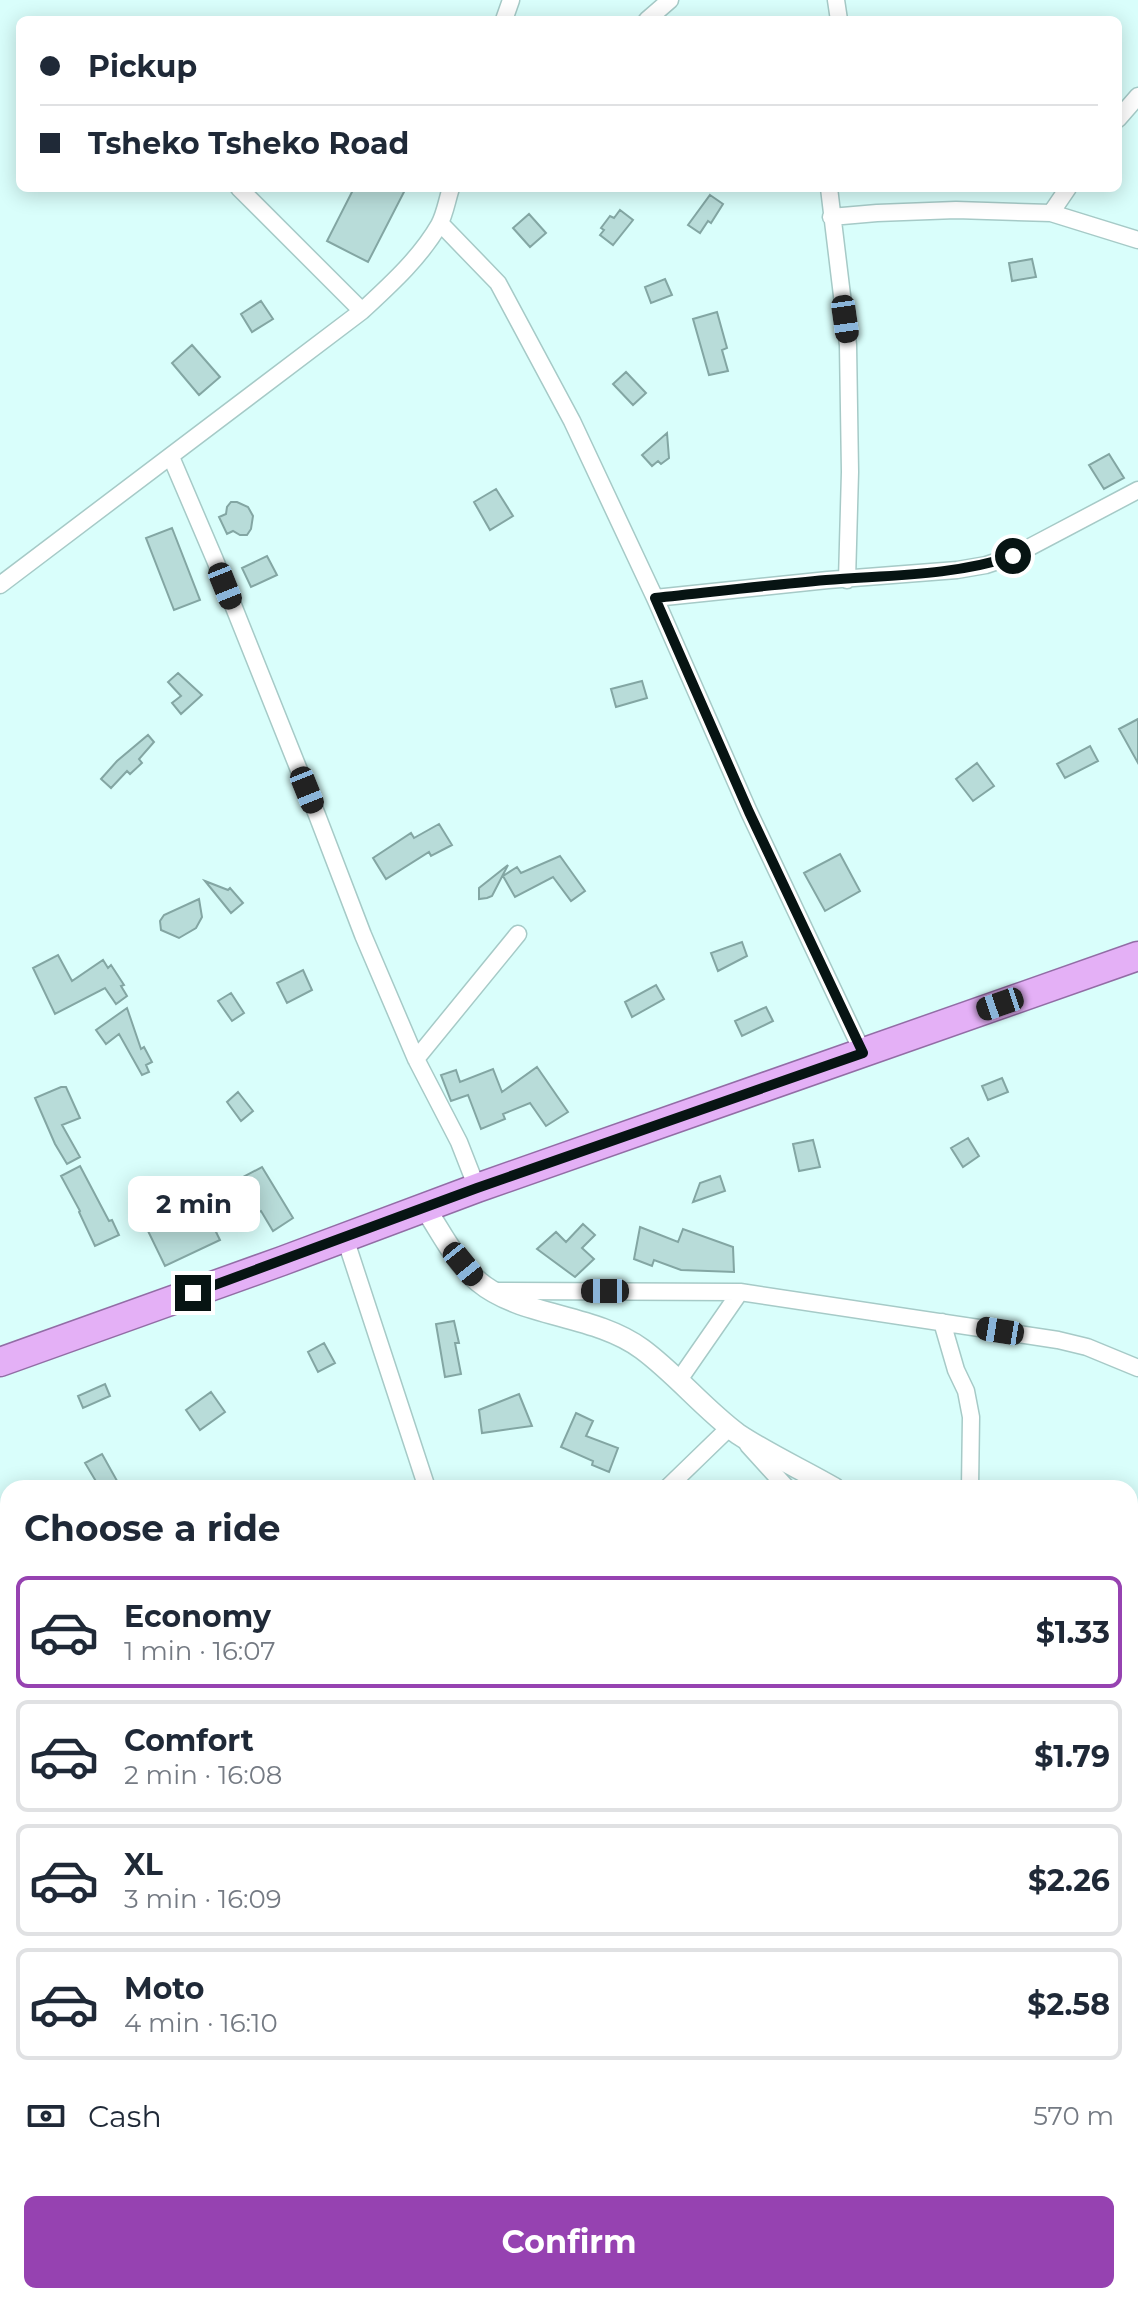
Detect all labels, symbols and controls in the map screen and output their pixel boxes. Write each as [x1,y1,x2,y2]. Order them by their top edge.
text: Pickup [88,48,197,85]
text: Tsheko Tsheko Road [88,125,409,162]
car [830,294,860,344]
route start [995,538,1031,574]
car [205,559,245,613]
car [287,763,327,817]
car [973,985,1027,1023]
callout: 2 min [127,1177,259,1233]
text: 2 min [156,1188,232,1220]
car [439,1238,487,1290]
route end [175,1275,211,1311]
car [581,1279,629,1303]
car [974,1315,1026,1347]
text: Choose a ride [24,1506,281,1550]
icon: car [28,1596,100,1668]
text: Economy [124,1598,271,1635]
text: $1.33 [1036,1614,1110,1651]
text: 1 min · 16:07 [124,1635,276,1667]
icon: car [28,1720,100,1792]
text: Comfort [124,1722,254,1759]
text: $1.79 [1034,1738,1110,1775]
text: 2 min · 16:08 [124,1759,282,1791]
icon: car [28,1844,100,1916]
text: XL [124,1846,163,1883]
text: $2.26 [1028,1862,1110,1899]
text: 3 min · 16:09 [124,1883,282,1915]
icon: car [28,1968,100,2040]
text: Moto [124,1970,205,2007]
text: $2.58 [1027,1986,1110,2023]
text: 4 min · 16:10 [124,2007,278,2039]
icon: cash [24,2094,68,2138]
text: Cash [88,2098,162,2135]
text: 570 m [1033,2100,1114,2132]
button: Confirm [24,2196,1114,2288]

